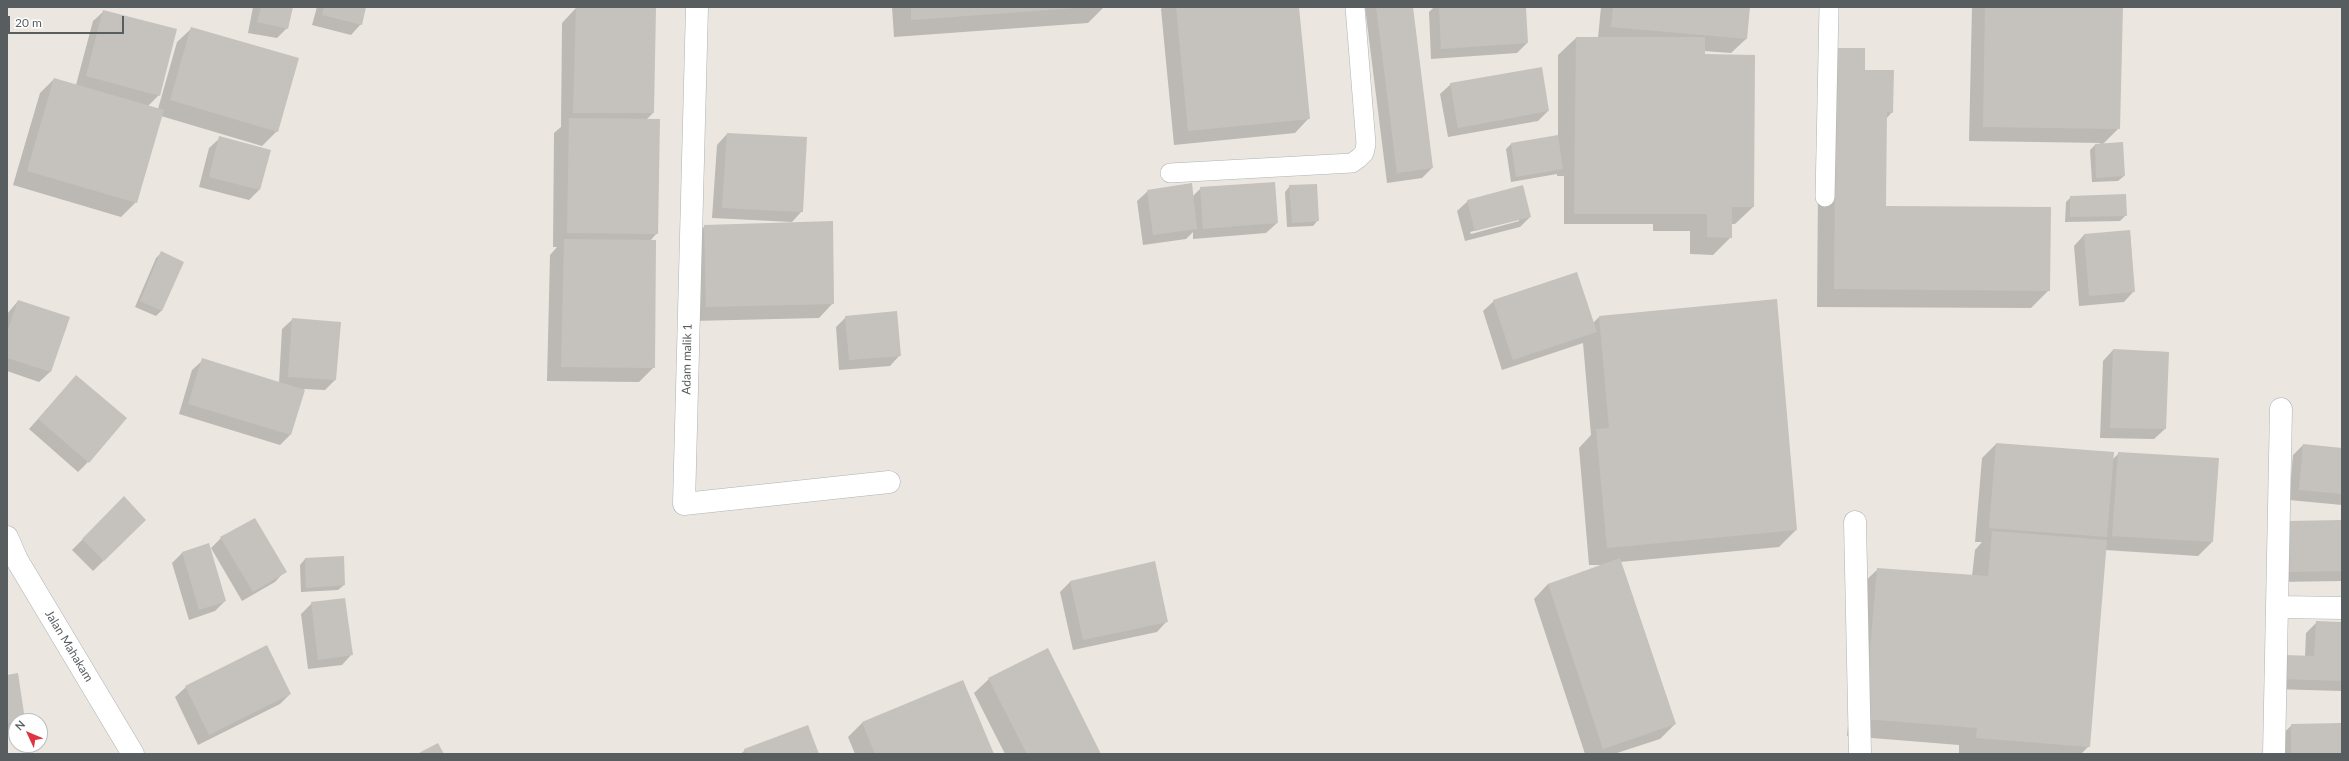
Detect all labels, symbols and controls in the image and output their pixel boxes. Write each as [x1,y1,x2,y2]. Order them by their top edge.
scale bar [10,8,126,34]
text: 20 m [15,15,42,30]
street label: Adam malik 1 [679,323,695,395]
street label: Jalan Mahakam [42,608,96,684]
north arrow [8,713,48,753]
text: N [12,717,27,733]

